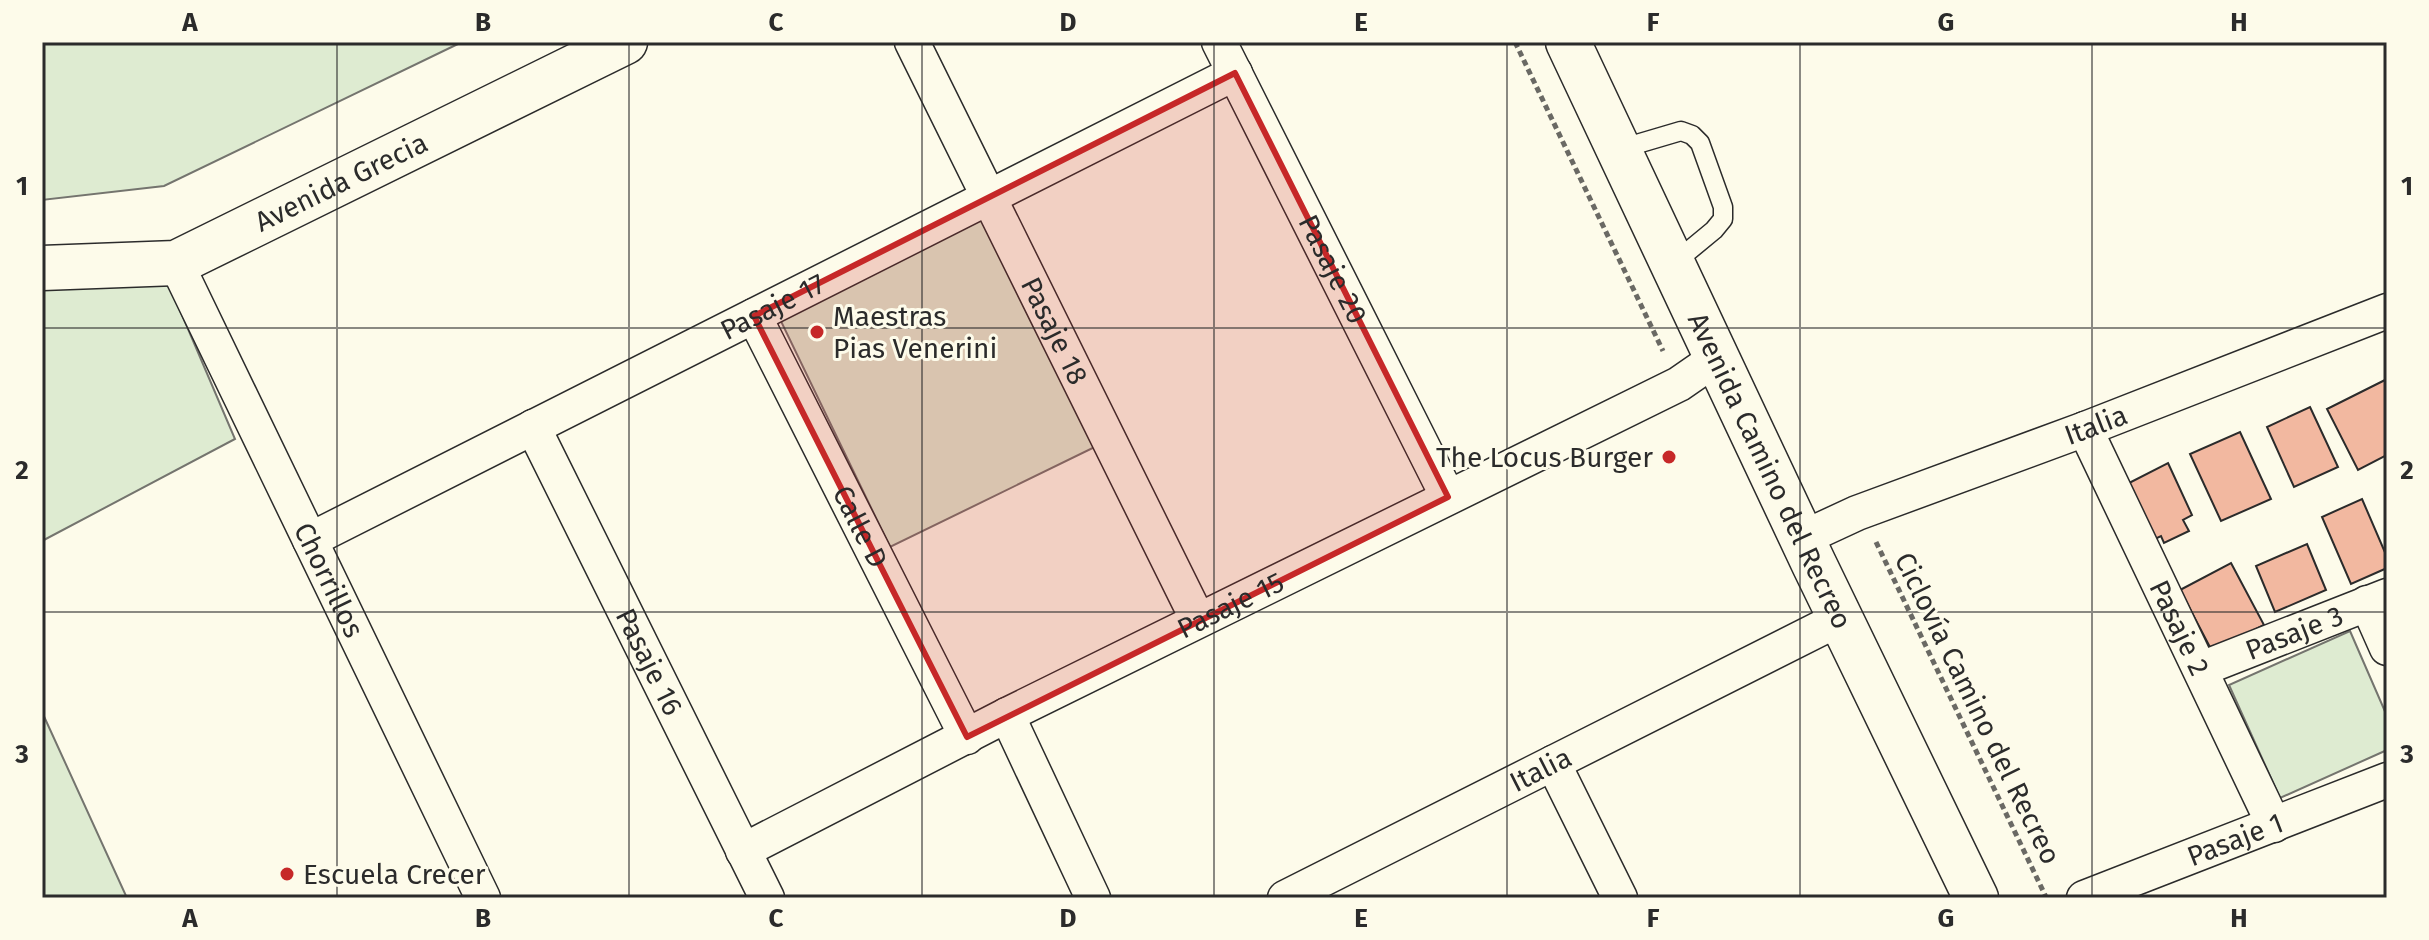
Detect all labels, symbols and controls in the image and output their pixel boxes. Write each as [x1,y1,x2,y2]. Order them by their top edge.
text: A [181,7,198,38]
text: B [475,7,491,38]
text: C [769,7,784,38]
text: D [1060,7,1077,38]
text: E [1354,7,1368,38]
text: F [1647,7,1660,38]
text: G [1938,7,1954,38]
text: H [2230,7,2248,38]
street label: Avenida Grecia [250,126,433,239]
text: 1 [16,171,28,202]
text: 1 [2401,171,2413,202]
street label: Pasaje 20 [1292,209,1374,329]
street label: Pasaje 17 [715,267,830,347]
street label: Pasaje 18 [1014,272,1095,390]
place label: Maestras Pias Venerini [833,300,997,365]
street label: Avenida Camino del Recreo [1681,308,1859,634]
marker: Maestras Pias Venerini [808,323,826,341]
street label: Italia [2060,398,2132,452]
place label: The Locus Burger [1436,441,1653,474]
marker: The Locus Burger [1660,448,1678,466]
text: 2 [15,455,29,486]
text: 2 [2400,455,2414,486]
street label: Calle D [826,480,895,573]
street label: Chorrillos [287,517,370,643]
street label: Ciclovía Camino del Recreo [1888,547,2067,869]
street label: Pasaje 15 [1172,565,1289,645]
street label: Pasaje 2 [2142,575,2216,681]
street label: Pasaje 3 [2241,599,2348,667]
street label: Pasaje 16 [609,603,689,721]
text: 3 [14,739,29,770]
text: 3 [2399,739,2414,770]
street label: Italia [1504,741,1577,799]
street label: Pasaje 1 [2183,806,2288,873]
place label: Escuela Crecer [303,858,486,891]
marker: Escuela Crecer [278,865,296,883]
text: A [181,903,198,934]
text: B [475,903,491,934]
text: C [769,903,784,934]
text: D [1060,903,1077,934]
text: E [1354,903,1368,934]
text: F [1647,903,1660,934]
text: G [1938,903,1954,934]
text: H [2230,903,2248,934]

